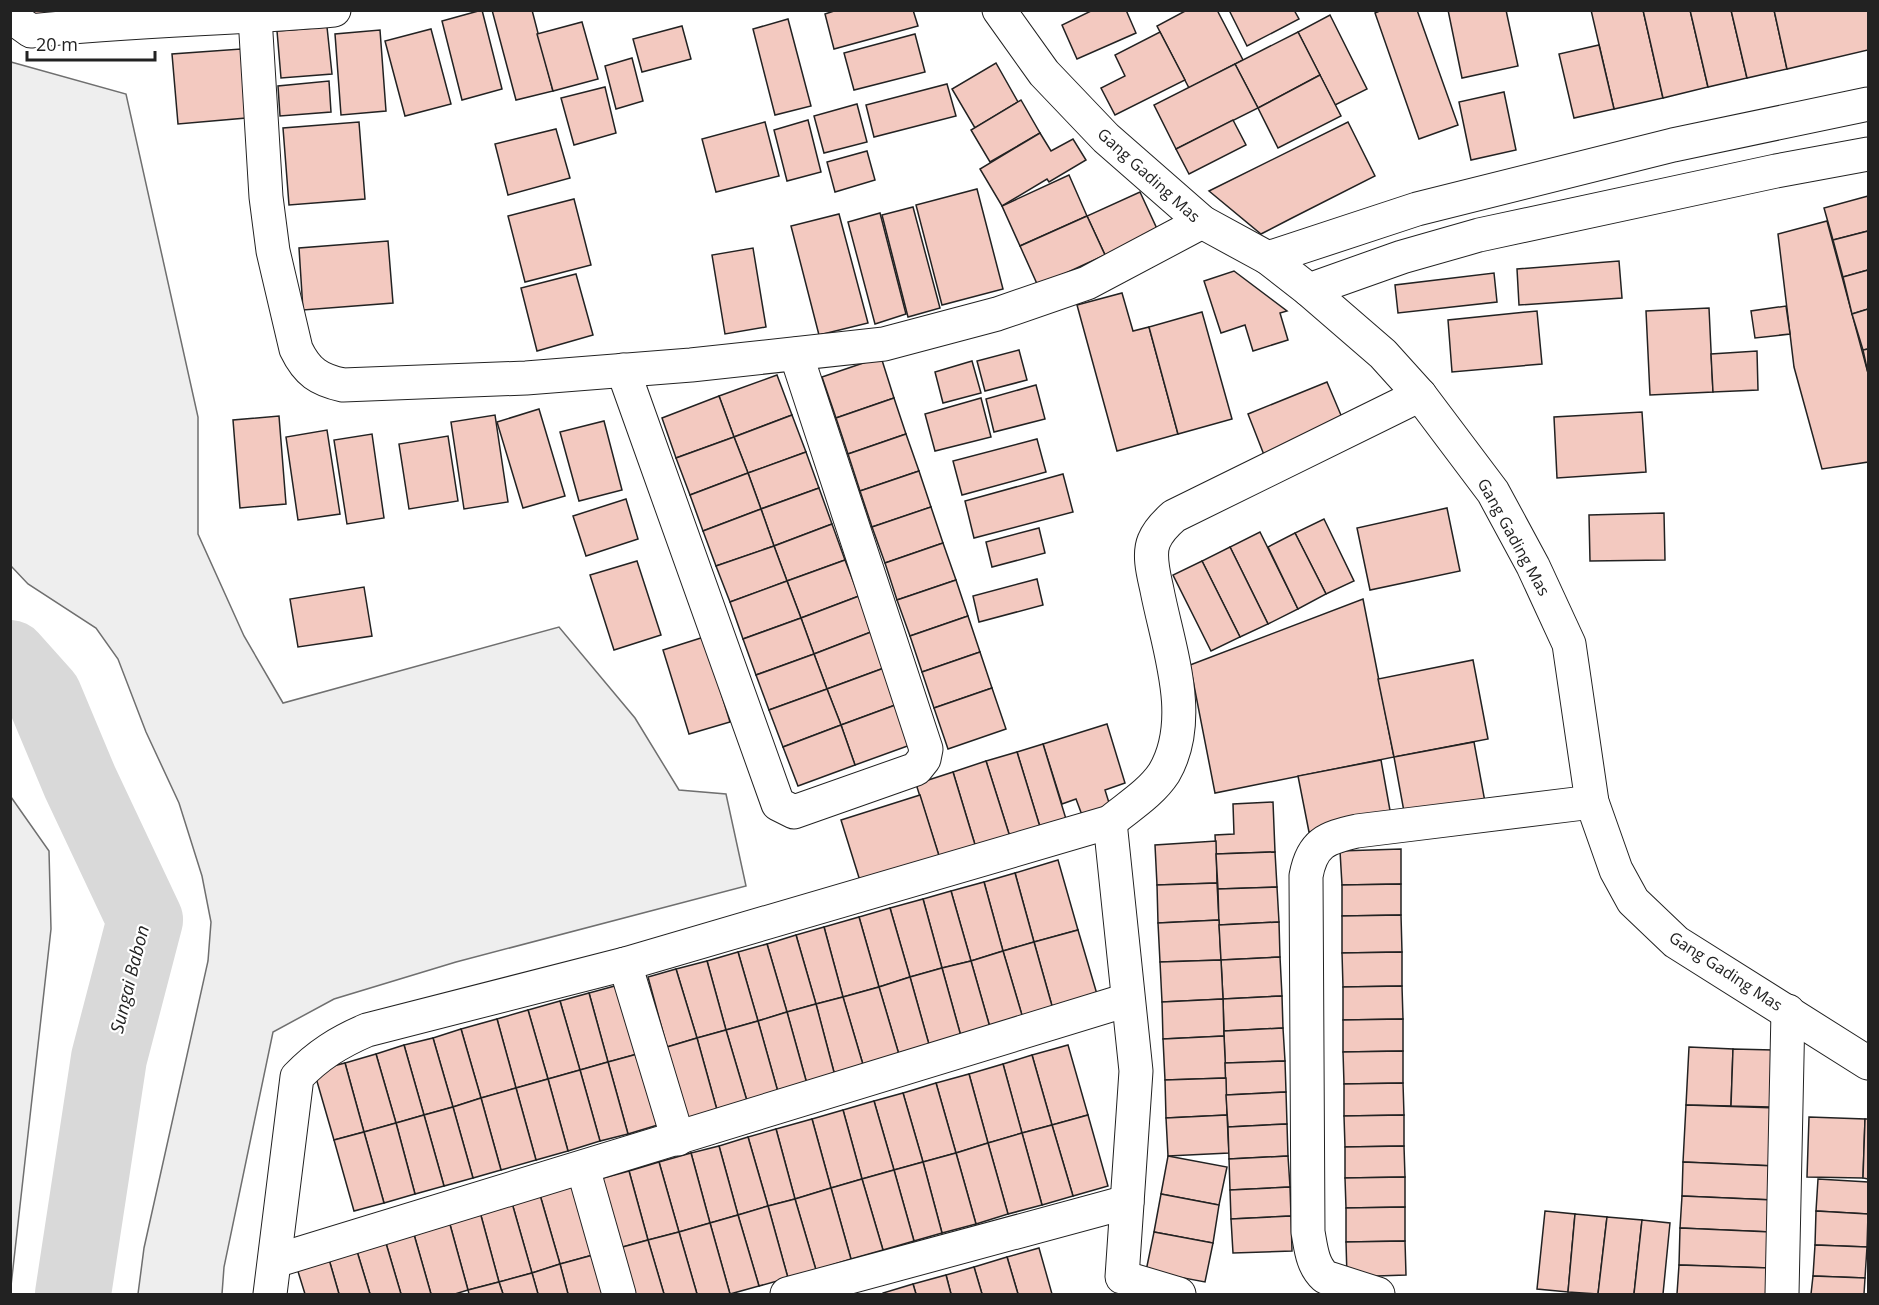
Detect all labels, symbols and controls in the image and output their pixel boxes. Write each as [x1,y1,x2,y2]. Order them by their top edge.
scale bar [27,24,154,62]
text: 20 m [36,32,78,56]
street label: Gang Gading Mas [1093,123,1205,227]
street label: Gang Gading Mas [1473,474,1555,600]
water label: Sungai Babon [104,923,154,1035]
street label: Gang Gading Mas [1665,926,1787,1016]

